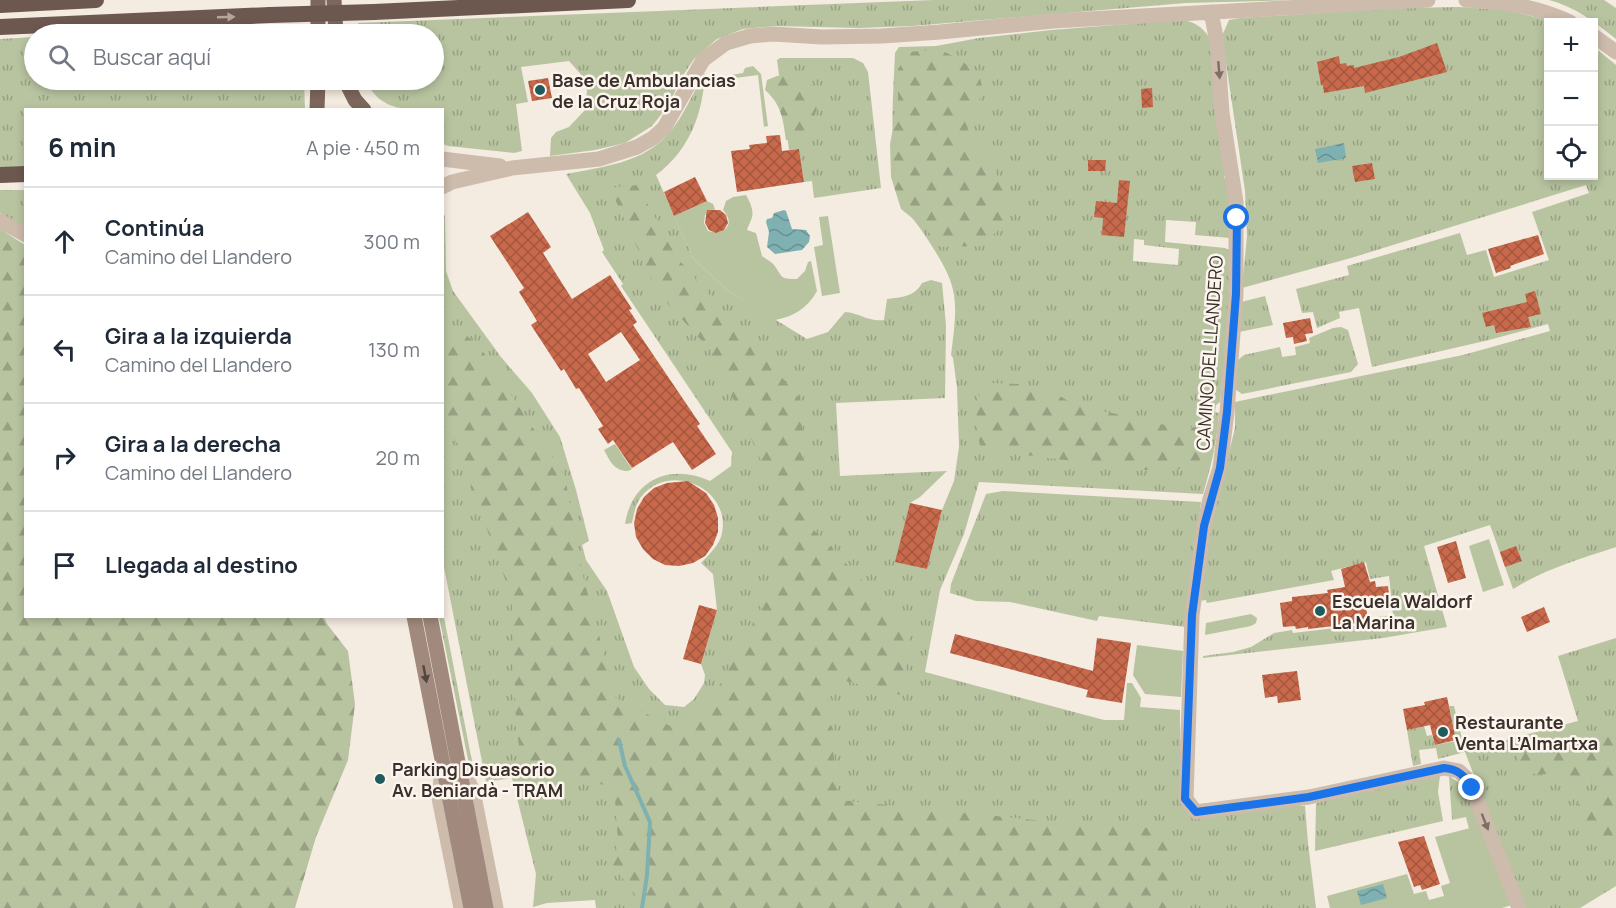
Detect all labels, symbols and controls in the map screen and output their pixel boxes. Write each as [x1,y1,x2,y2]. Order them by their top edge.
one-way arrow [217,12,236,22]
map controls [1544,18,1598,180]
button: + [1544,18,1598,72]
search box [24,24,444,90]
icon: search [45,41,78,74]
text: Buscar aquí [93,42,211,72]
one-way arrow [1214,61,1224,80]
place label: Base de Ambulancias de la Cruz Roja [552,68,736,113]
button: − [1544,72,1598,126]
marker: Base de Ambulancias de la Cruz Roja [533,83,547,97]
button: locate [1544,126,1598,180]
text: 6 min [48,129,116,165]
text: A pie · 450 m [306,134,420,161]
route start [1223,204,1249,230]
text: Continúa [105,213,205,243]
icon: ahead [48,225,81,258]
text: 300 m [364,228,420,255]
text: Camino del Llandero [105,243,292,270]
street label: CAMINO DEL LLANDERO [1190,255,1228,451]
text: Gira a la izquierda [105,321,292,351]
icon: left [48,333,81,366]
text: 130 m [368,336,420,363]
text: Camino del Llandero [105,351,292,378]
text: Gira a la derecha [105,429,281,459]
icon: right [48,441,81,474]
text: 20 m [375,444,420,471]
text: Camino del Llandero [105,459,292,486]
icon: arrive [48,549,81,582]
text: Llegada al destino [105,550,298,580]
place label: Escuela Waldorf La Marina [1332,589,1472,634]
marker: Escuela Waldorf La Marina [1313,604,1327,618]
one-way arrow [421,665,430,684]
place label: Restaurante Venta L’Almartxa [1455,710,1598,755]
marker: Restaurante Venta L’Almartxa [1436,725,1450,739]
place label: Parking Disuasorio Av. Beniardà - TRAM [392,757,563,802]
marker: Parking Disuasorio Av. Beniardà - TRAM [373,772,387,786]
route end [1458,774,1484,800]
one-way arrow [1481,814,1491,832]

